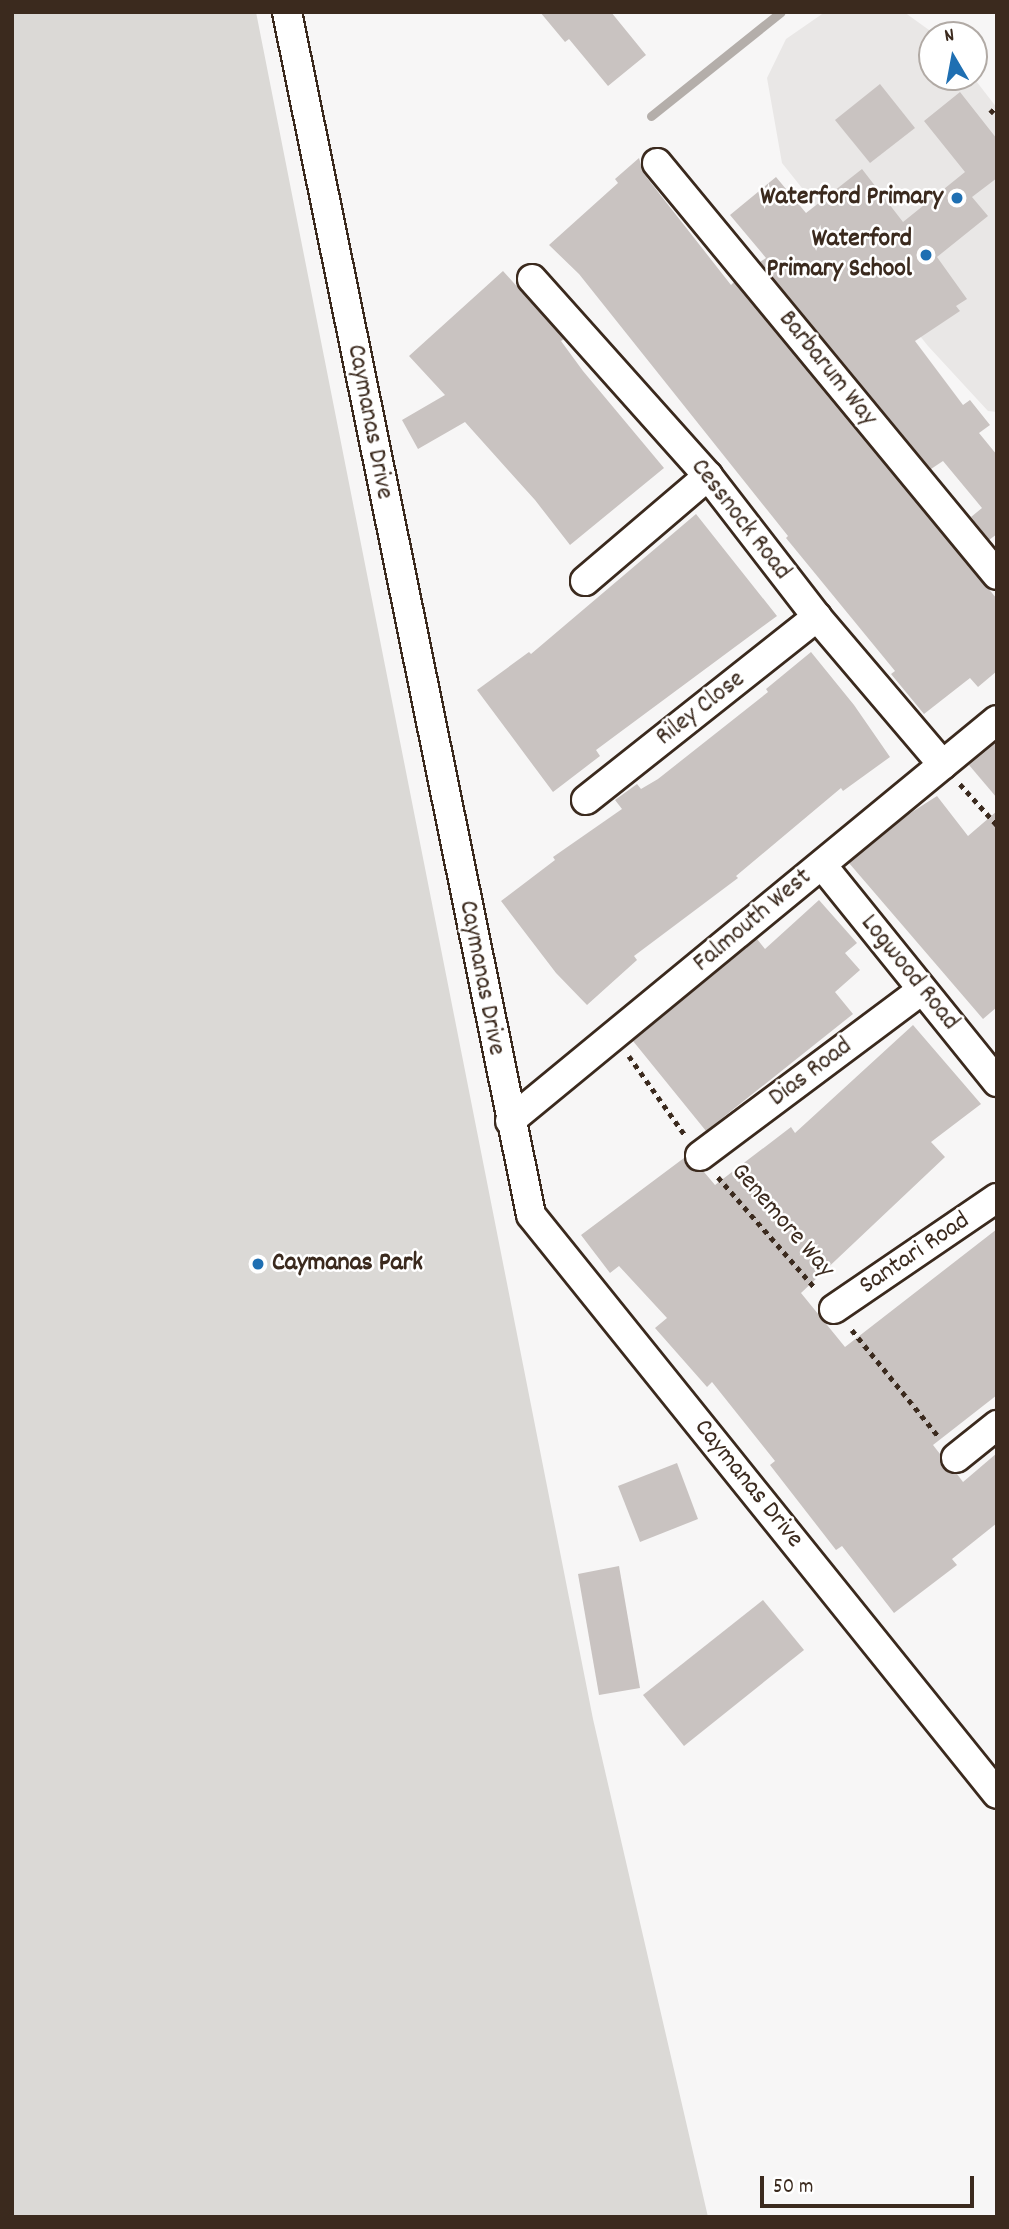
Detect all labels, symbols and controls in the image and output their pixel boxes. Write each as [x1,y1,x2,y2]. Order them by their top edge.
north arrow [918,21,988,91]
text: N [943,23,957,51]
place label: Waterford Primary [760,182,943,214]
marker: Waterford Primary [949,190,965,206]
place label: Waterford Primary School [766,224,912,286]
marker: Waterford Primary School [918,247,934,263]
street label: Barbarum Way [771,305,883,433]
street label: Caymanas Drive [339,342,399,502]
street label: Cessnock Road [683,453,797,587]
street label: Riley Close [650,665,752,753]
street label: Falmouth West [687,862,819,980]
street label: Caymanas Drive [451,898,511,1058]
street label: Logwood Road [853,909,965,1037]
street label: Dias Road [763,1032,859,1114]
street label: Genemore Way [724,1157,840,1285]
street label: Santari Road [854,1206,976,1302]
place label: Caymanas Park [272,1248,423,1280]
marker: Caymanas Park [250,1256,266,1272]
street label: Caymanas Drive [687,1413,809,1555]
scale bar [764,2162,978,2206]
text: 50 m [773,2173,813,2203]

